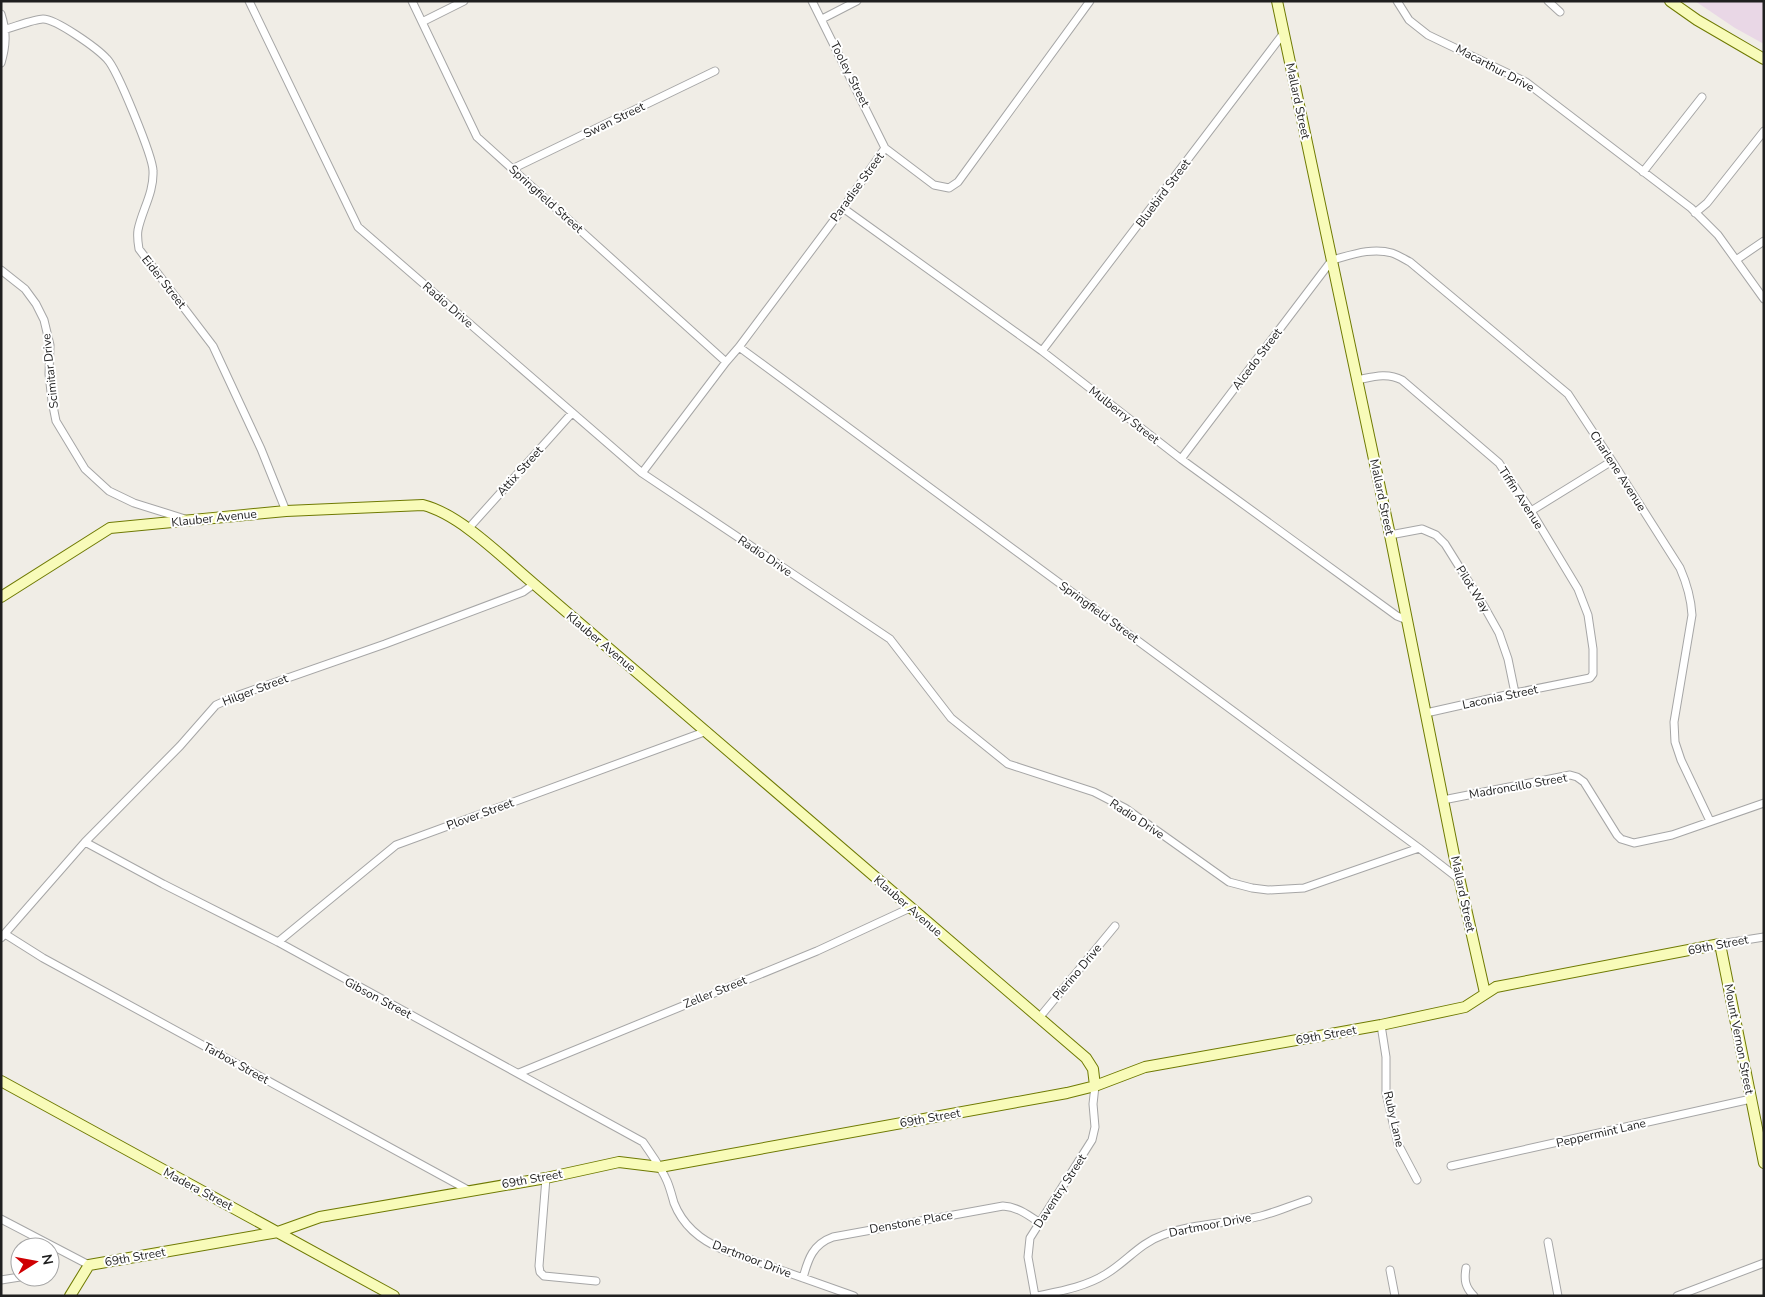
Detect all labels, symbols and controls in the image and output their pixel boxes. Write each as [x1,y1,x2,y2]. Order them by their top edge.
street label: Tooley Street [827,39,874,110]
street label: Macarthur Drive [1453,41,1537,95]
street label: Mallard Street [1282,62,1314,141]
street label: Swan Street [581,98,648,142]
street label: Paradise Street [826,148,888,225]
street label: Bluebird Street [1132,155,1194,230]
street label: Springfield Street [505,161,587,237]
street label: Eider Street [138,252,190,312]
street label: Radio Drive [419,279,477,331]
street label: Alcedo Street [1228,324,1286,393]
street label: Scimitar Drive [38,333,62,409]
street label: Mulberry Street [1086,383,1163,448]
street label: Charlene Avenue [1586,428,1650,514]
street label: Attix Street [493,442,547,499]
street label: Mallard Street [1366,458,1398,537]
street label: Tiffin Avenue [1495,464,1547,532]
street label: Klauber Avenue [171,506,257,530]
street label: Radio Drive [735,532,795,580]
street label: Pilot Way [1452,562,1494,616]
street label: Springfield Street [1056,578,1143,647]
street label: Klauber Avenue [563,608,639,676]
street label: Hilger Street [220,670,291,710]
street label: Laconia Street [1461,681,1540,713]
street label: Madroncillo Street [1468,769,1569,802]
street label: Plover Street [444,794,516,834]
street label: Radio Drive [1106,795,1168,843]
street label: Mallard Street [1447,855,1479,934]
street label: Klauber Avenue [870,872,946,940]
street label: 69th Street [1686,931,1750,959]
street label: Pierino Drive [1049,940,1105,1004]
street label: Zeller Street [681,972,750,1012]
street label: Gibson Street [342,974,415,1023]
street label: Mount Vernon Street [1720,982,1758,1096]
street label: 69th Street [1294,1022,1358,1048]
street label: Tarbox Street [200,1038,272,1088]
street label: Ruby Lane [1380,1089,1408,1149]
street label: 69th Street [898,1105,962,1131]
street label: Peppermint Lane [1555,1115,1647,1151]
street label: Daventry Street [1030,1150,1090,1231]
street label: Madera Street [161,1164,236,1214]
street label: 69th Street [500,1166,564,1192]
street label: Denstone Place [868,1207,954,1237]
street label: Dartmoor Drive [1167,1209,1253,1241]
north arrow [10,1237,60,1287]
street label: Dartmoor Drive [710,1237,794,1281]
street label: 69th Street [103,1244,167,1270]
text: N [37,1253,58,1267]

